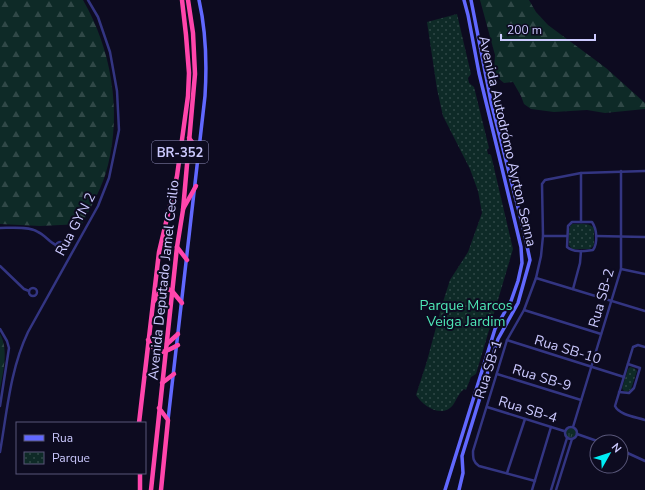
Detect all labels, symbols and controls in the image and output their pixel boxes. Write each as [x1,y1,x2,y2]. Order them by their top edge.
scale bar [501,16,595,42]
text: 200 m [507,22,542,38]
street label: Avenida Autodrómo Ayrton Senna [474,34,541,248]
road number: BR-352 [152,141,208,163]
street label: Avenida Deputado Jamel Cecilio [144,179,183,381]
street label: Rua GYN 2 [51,189,100,259]
street label: Rua SB-2 [584,266,619,330]
park label: Parque Marcos Veiga Jardim [419,296,513,331]
street label: Rua SB-10 [532,330,604,369]
street label: Rua SB-1 [470,337,507,401]
street label: Rua SB-9 [510,360,574,395]
street label: Rua SB-4 [496,392,560,427]
legend [16,422,146,474]
text: Rua [52,430,73,446]
north arrow [589,434,629,474]
text: N [608,440,625,456]
text: Parque [52,450,90,466]

